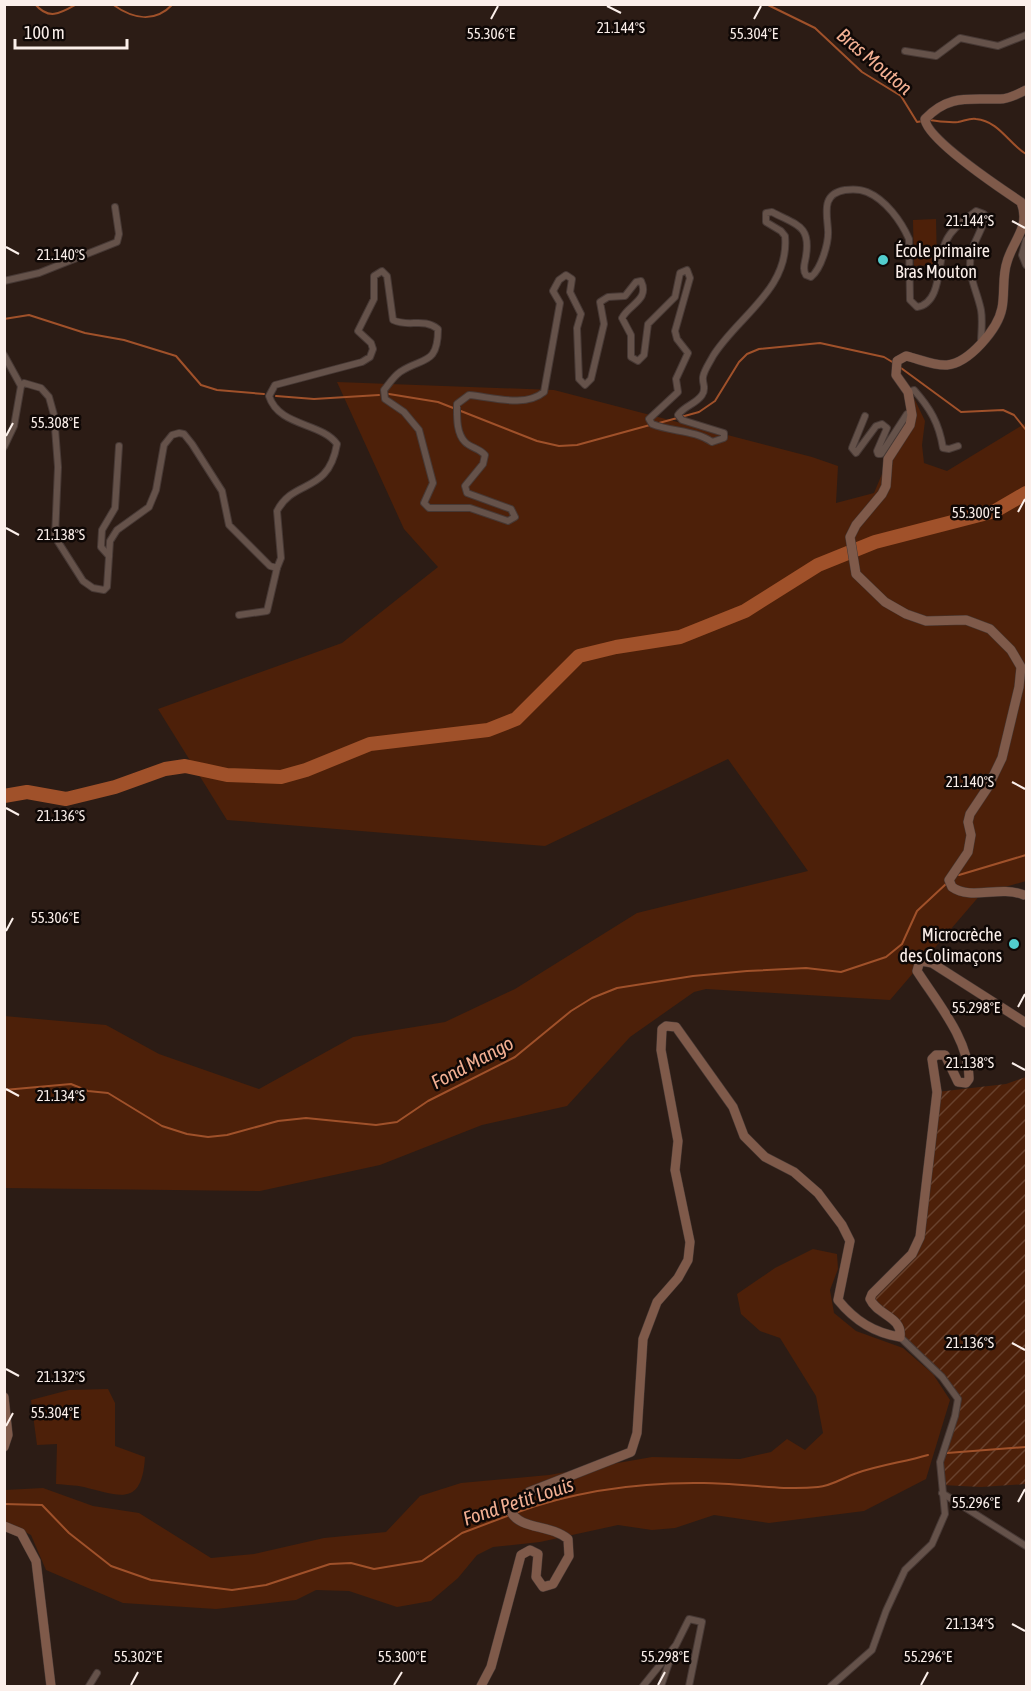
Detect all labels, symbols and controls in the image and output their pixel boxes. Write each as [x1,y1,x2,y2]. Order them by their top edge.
scale bar [15,12,128,50]
text: 21.144°S [597,19,645,36]
text: 100 m [24,22,65,43]
water label: Bras Mouton [833,23,917,99]
text: 55.306°E [467,25,516,42]
text: 55.304°E [730,25,779,42]
text: 21.144°S [946,212,994,229]
place label: École primaire Bras Mouton [895,240,990,282]
text: 21.140°S [37,246,85,263]
marker: École primaire Bras Mouton [876,253,890,267]
text: 55.308°E [31,414,80,431]
text: 55.300°E [952,504,1001,521]
text: 21.138°S [37,526,85,543]
text: 21.140°S [946,773,994,790]
text: 21.136°S [37,807,85,824]
text: 55.306°E [31,909,80,926]
place label: Microcrèche des Colimaçons [899,924,1002,966]
marker: Microcrèche des Colimaçons [1007,937,1021,951]
text: 55.298°E [952,999,1001,1016]
water label: Fond Mango [427,1031,517,1093]
text: 21.138°S [946,1054,994,1071]
text: 21.134°S [37,1087,85,1104]
text: 21.136°S [946,1334,994,1351]
text: 21.132°S [37,1368,85,1385]
text: 55.304°E [31,1404,80,1421]
water label: Fond Petit Louis [460,1472,576,1530]
text: 55.296°E [952,1494,1001,1511]
text: 21.134°S [946,1615,994,1632]
text: 55.302°E [114,1648,163,1665]
text: 55.300°E [378,1648,427,1665]
text: 55.298°E [641,1648,690,1665]
text: 55.296°E [904,1648,953,1665]

